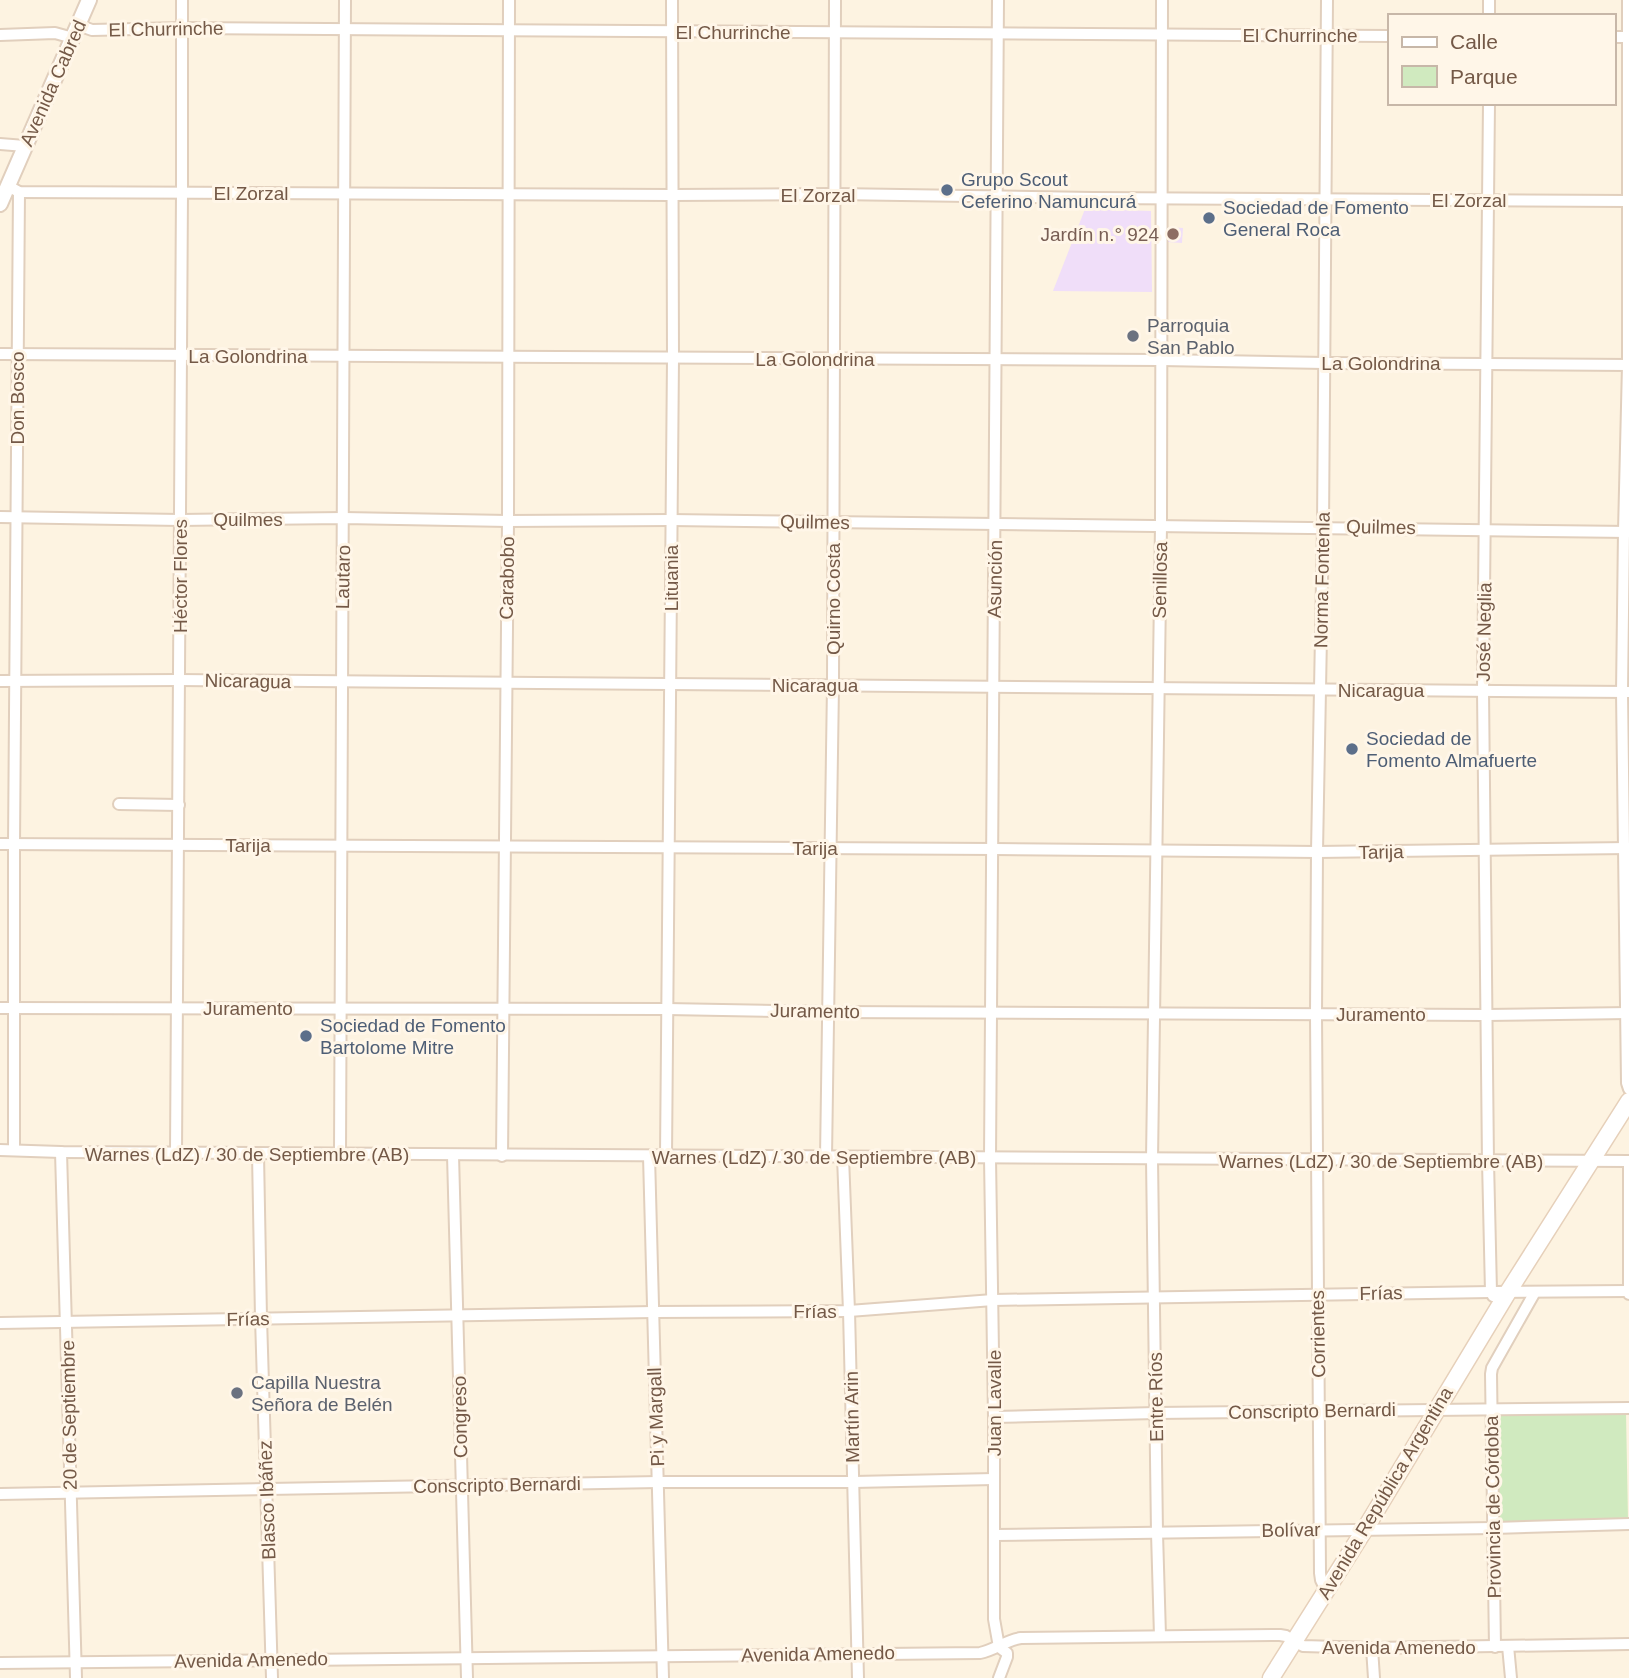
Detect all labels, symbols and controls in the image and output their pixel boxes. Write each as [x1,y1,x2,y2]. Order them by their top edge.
legend [1388,14,1615,105]
street label: Avenida Cabred [16,17,90,149]
street label: El Churrinche [108,17,224,41]
street label: El Churrinche [675,22,791,43]
street label: El Churrinche [1242,25,1358,46]
text: Calle [1450,30,1498,53]
text: Parque [1450,65,1518,88]
place label: Grupo Scout Ceferino Namuncurá [961,169,1137,212]
marker: Grupo Scout Ceferino Namuncurá [939,182,955,198]
street label: El Zorzal [214,183,288,204]
street label: El Zorzal [781,185,855,206]
street label: El Zorzal [1432,190,1506,211]
place label: Sociedad de Fomento General Roca [1223,197,1409,240]
marker: Sociedad de Fomento General Roca [1201,210,1217,226]
place label: Jardín n.° 924 [1040,224,1159,245]
marker: Jardín n.° 924 [1165,226,1181,242]
place label: Parroquia San Pablo [1147,315,1235,358]
marker: Parroquia San Pablo [1125,328,1141,344]
street label: La Golondrina [188,346,308,367]
street label: La Golondrina [755,349,875,370]
street label: Don Bosco [7,352,28,444]
street label: La Golondrina [1321,353,1441,374]
street label: Quilmes [213,509,283,530]
street label: Quilmes [780,511,850,533]
street label: Norma Fontenla [1310,511,1334,648]
street label: Quilmes [1346,516,1416,538]
street label: Héctor Flores [170,519,191,633]
street label: Carabobo [496,536,518,620]
street label: Asunción [984,540,1006,618]
street label: Senillosa [1149,541,1171,619]
street label: Quirno Costa [823,543,844,655]
street label: Lituania [661,544,682,611]
street label: Lautaro [332,545,354,609]
street label: José Neglia [1473,582,1495,682]
street label: Nicaragua [205,670,292,692]
street label: Nicaragua [772,675,859,696]
street label: Nicaragua [1338,680,1425,701]
place label: Sociedad de Fomento Almafuerte [1366,728,1537,771]
marker: Sociedad de Fomento Almafuerte [1344,741,1360,757]
street label: Tarija [225,835,271,856]
street label: Tarija [792,838,838,859]
street label: Tarija [1358,841,1404,863]
street label: Juramento [203,998,293,1019]
street label: Juramento [770,1000,860,1022]
street label: Juramento [1336,1004,1426,1025]
place label: Sociedad de Fomento Bartolome Mitre [320,1015,506,1058]
marker: Sociedad de Fomento Bartolome Mitre [298,1028,314,1044]
street label: Warnes (LdZ) / 30 de Septiembre (AB) [85,1144,409,1165]
street label: Warnes (LdZ) / 30 de Septiembre (AB) [652,1147,976,1168]
street label: Warnes (LdZ) / 30 de Septiembre (AB) [1219,1151,1543,1172]
street label: Frías [1359,1282,1403,1304]
street label: Corrientes [1307,1290,1329,1378]
street label: Frías [793,1301,837,1322]
street label: Frías [226,1308,270,1330]
street label: 20 de Septiembre [57,1340,81,1490]
street label: Juan Lavalle [984,1350,1005,1456]
street label: Entre Ríos [1145,1352,1167,1442]
street label: Pi y Margall [644,1367,668,1467]
street label: Martín Arin [841,1371,863,1463]
place label: Capilla Nuestra Señora de Belén [251,1372,393,1415]
street label: Congreso [449,1376,471,1458]
street label: Avenida República Argentina [1313,1383,1457,1603]
marker: Capilla Nuestra Señora de Belén [229,1385,245,1401]
street label: Conscripto Bernardi [1228,1399,1396,1423]
street label: Provincia de Córdoba [1481,1415,1505,1599]
street label: Blasco Ibáñez [254,1440,280,1560]
street label: Conscripto Bernardi [413,1473,581,1497]
street label: Bolívar [1261,1519,1321,1541]
street label: Avenida Amenedo [1322,1637,1476,1658]
street label: Avenida Amenedo [741,1642,895,1666]
street label: Avenida Amenedo [174,1648,328,1672]

